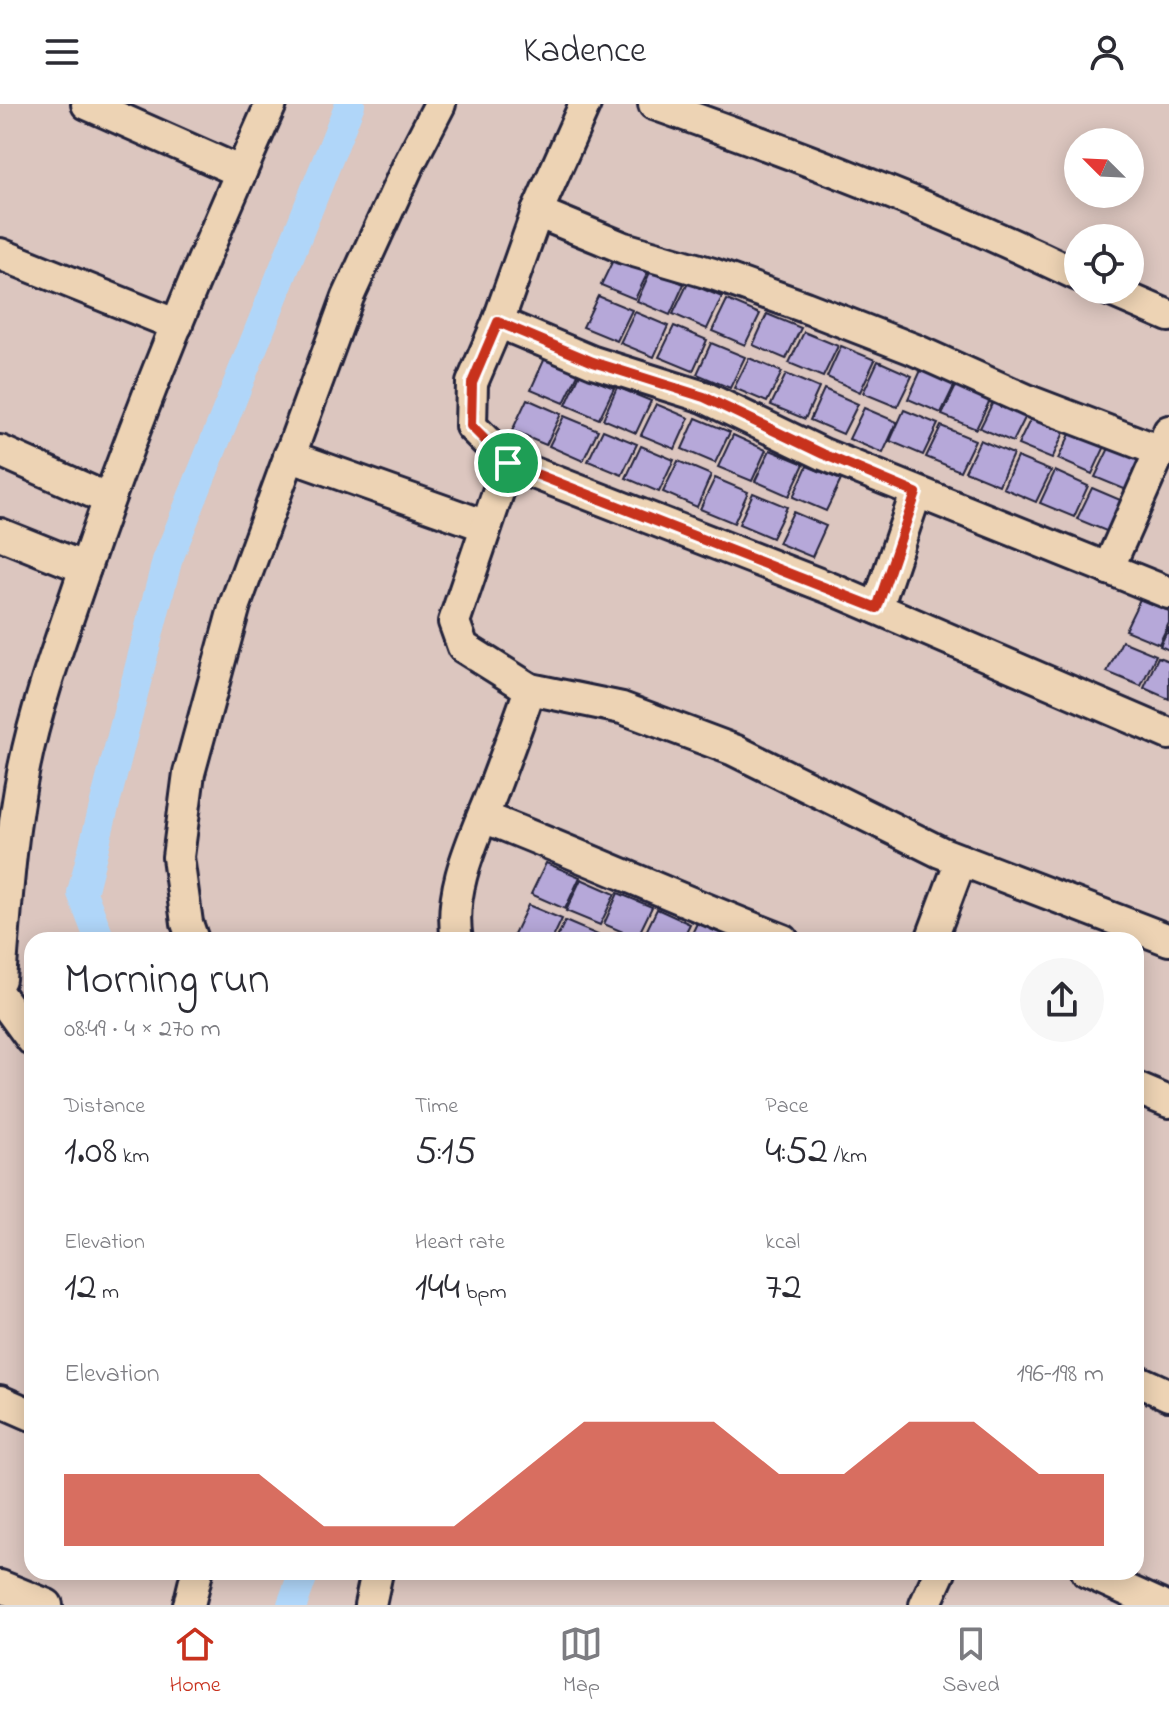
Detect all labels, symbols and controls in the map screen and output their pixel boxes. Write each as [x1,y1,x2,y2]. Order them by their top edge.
text: Kadence [523,26,646,79]
icon: menu [40,30,84,74]
icon: person [1085,30,1129,74]
north arrow [1064,128,1144,208]
map controls [1064,128,1144,304]
button: locate [1064,224,1144,304]
pin [474,429,542,497]
icon: arrive [486,441,530,485]
text: Morning run [64,949,270,1013]
button: share [1020,958,1104,1042]
text: 08:49 · 4 × 270 m [64,1011,221,1049]
text: Distance [64,1091,145,1123]
text: Time [415,1091,458,1123]
text: Pace [765,1091,808,1123]
text: 1.08 [64,1123,117,1182]
text: 5:15 [415,1123,477,1182]
text: 4:52 [765,1123,828,1182]
text: km [117,1141,149,1173]
text: /km [828,1141,867,1173]
text: Elevation [64,1227,145,1259]
text: Heart rate [415,1227,505,1259]
text: kcal [765,1227,800,1259]
text: 12 [64,1259,97,1318]
text: 144 [415,1259,460,1318]
text: 72 [765,1259,802,1318]
text: m [97,1277,119,1309]
text: bpm [460,1277,507,1309]
text: Elevation [64,1356,160,1394]
text: 196–198 m [1016,1356,1104,1394]
tab: Home [169,1622,221,1702]
tab: Map [559,1622,603,1702]
tab: Saved [942,1622,1000,1702]

